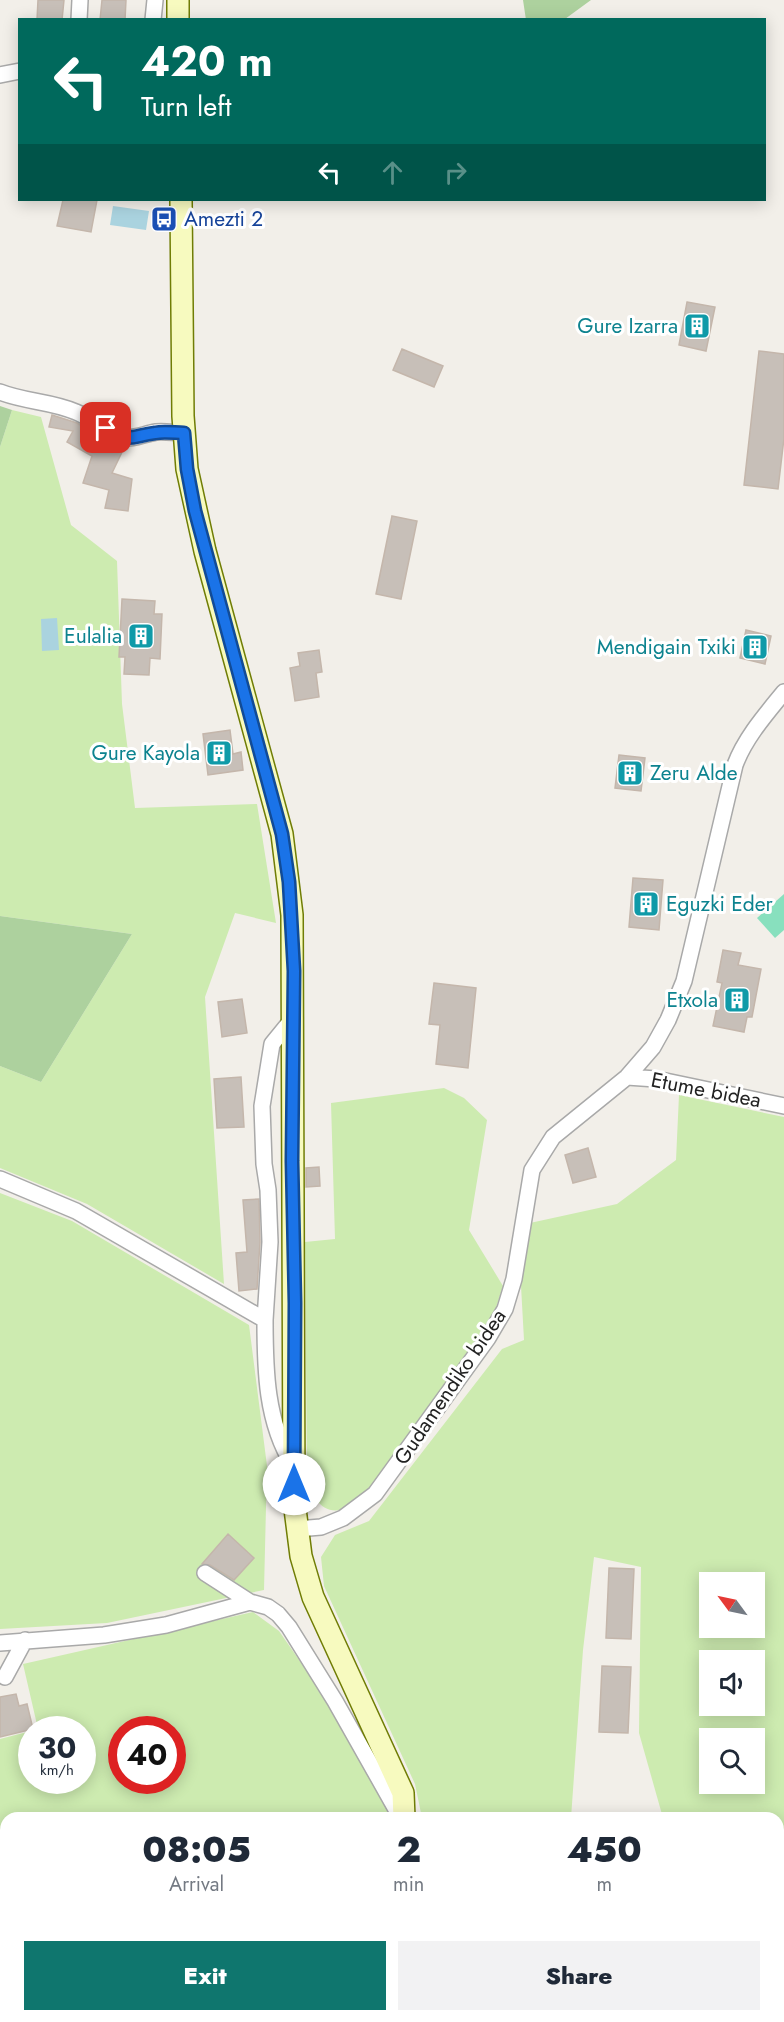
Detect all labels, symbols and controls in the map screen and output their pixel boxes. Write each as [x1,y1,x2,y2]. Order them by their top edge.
text: 420 m [141,31,273,92]
icon: left [42,42,120,120]
text: Turn left [141,87,231,126]
icon: left [313,156,346,189]
icon: ahead [376,156,409,189]
icon: right [439,156,472,189]
bus stop icon: Amezti 2 [149,204,179,234]
place label: Amezti 2 [184,204,263,234]
place label: Gure Izarra [577,311,678,341]
building icon: Gure Izarra [682,311,712,341]
pin [80,402,131,453]
icon: arrive [89,411,122,444]
place label: Eulalia [64,621,122,651]
building icon: Eulalia [126,621,156,651]
place label: Mendigain Txiki [597,632,736,662]
building icon: Mendigain Txiki [740,632,770,662]
place label: Gure Kayola [92,738,200,768]
building icon: Gure Kayola [204,738,234,768]
building icon: Zeru Alde [615,758,645,788]
place label: Zeru Alde [650,758,738,788]
building icon: Eguzki Eder [631,889,661,919]
place label: Eguzki Eder [666,889,774,919]
place label: Etxola [667,985,718,1015]
building icon: Etxola [722,985,752,1015]
street label: Etume bidea [648,1065,764,1115]
street label: Gudamendiko bidea [387,1303,513,1471]
position arrow [262,1452,326,1516]
north arrow [699,1572,765,1638]
map controls [699,1572,765,1794]
button: sound [699,1650,765,1716]
speed limit sign: 40 [108,1716,186,1794]
text: 30 [38,1726,76,1769]
button: search [699,1728,765,1794]
text: km/h [40,1759,74,1781]
text: 08:05 [142,1823,251,1875]
text: 2 [396,1823,421,1875]
text: 450 [567,1823,642,1875]
text: Arrival [169,1870,224,1899]
text: min [393,1870,424,1899]
text: m [596,1870,612,1899]
button: Exit [24,1941,386,2010]
button: Share [398,1941,760,2010]

